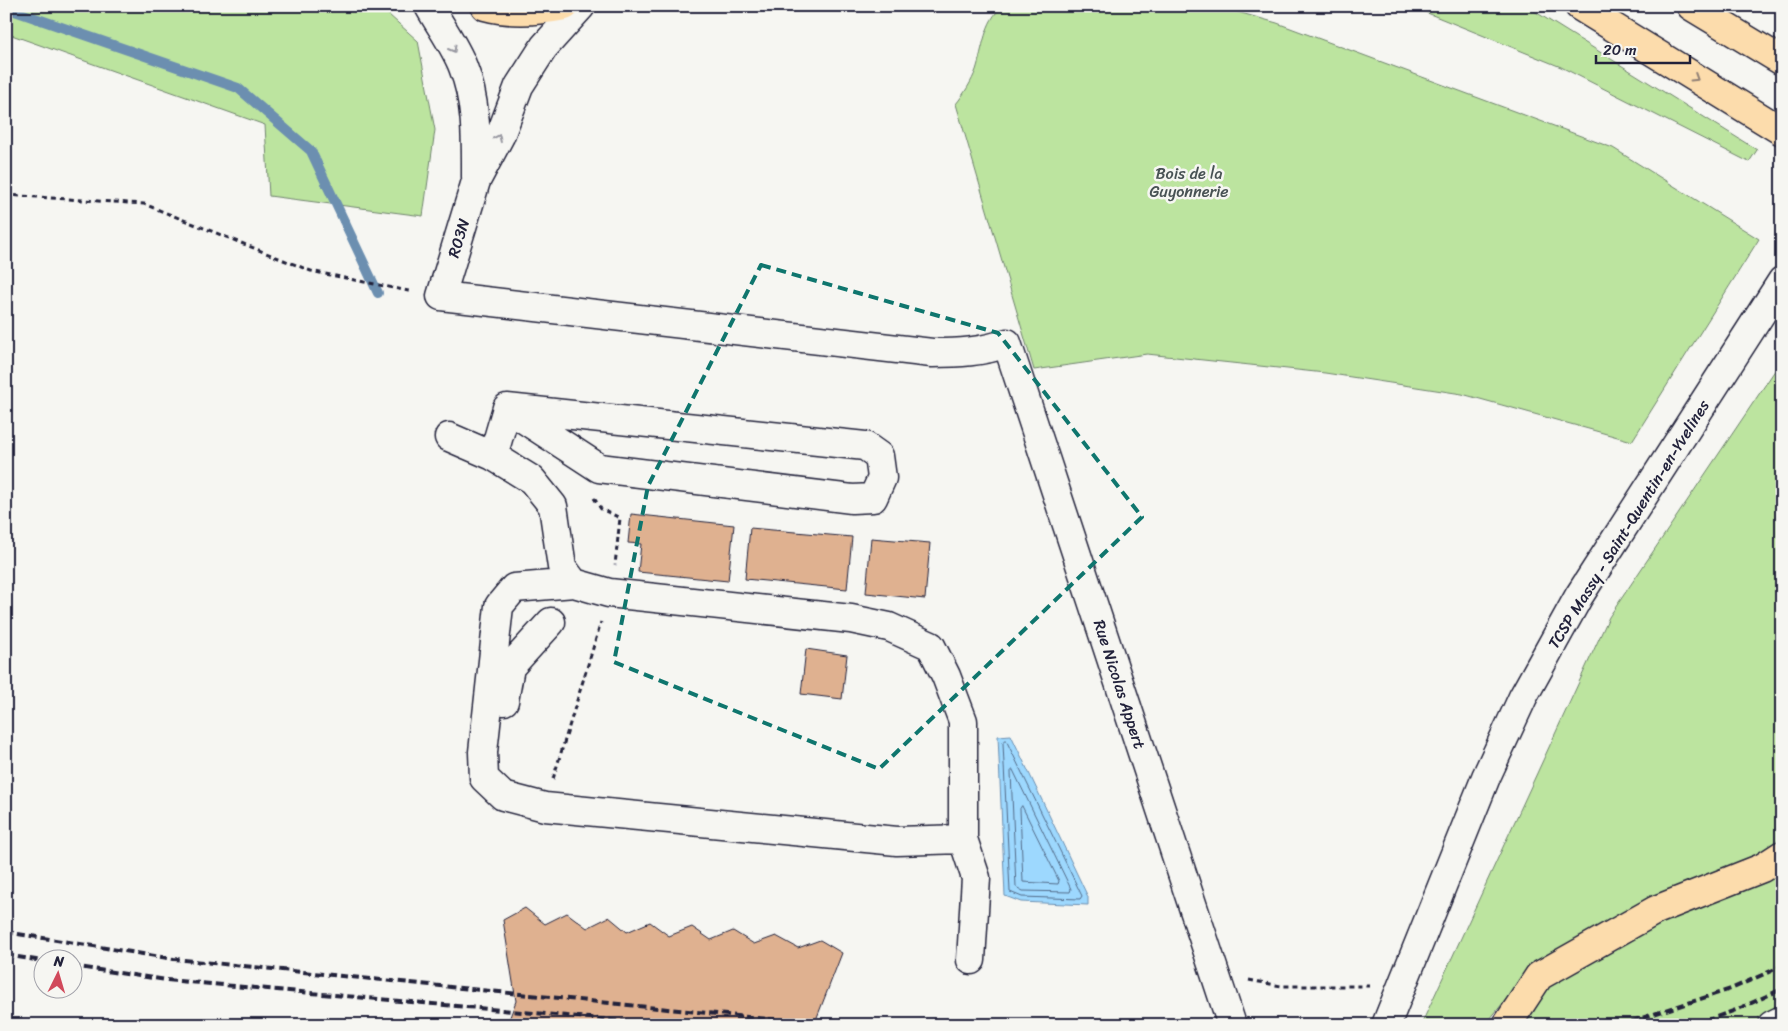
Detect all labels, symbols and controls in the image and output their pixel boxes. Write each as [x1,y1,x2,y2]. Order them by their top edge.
scale bar [1596,32,1689,64]
text: 20 m [1603,37,1637,63]
one-way arrow [447,43,457,52]
one-way arrow [1689,72,1698,81]
one-way arrow [492,134,503,143]
park label: Bois de la Guyonnerie [1149,159,1229,206]
street label: R03N [439,214,478,261]
street label: TCSP Massy - Saint-Quentin-en-Yvelines [1540,393,1718,655]
street label: Rue Nicolas Appert [1085,616,1154,753]
north arrow [32,948,82,998]
text: N [52,949,65,974]

